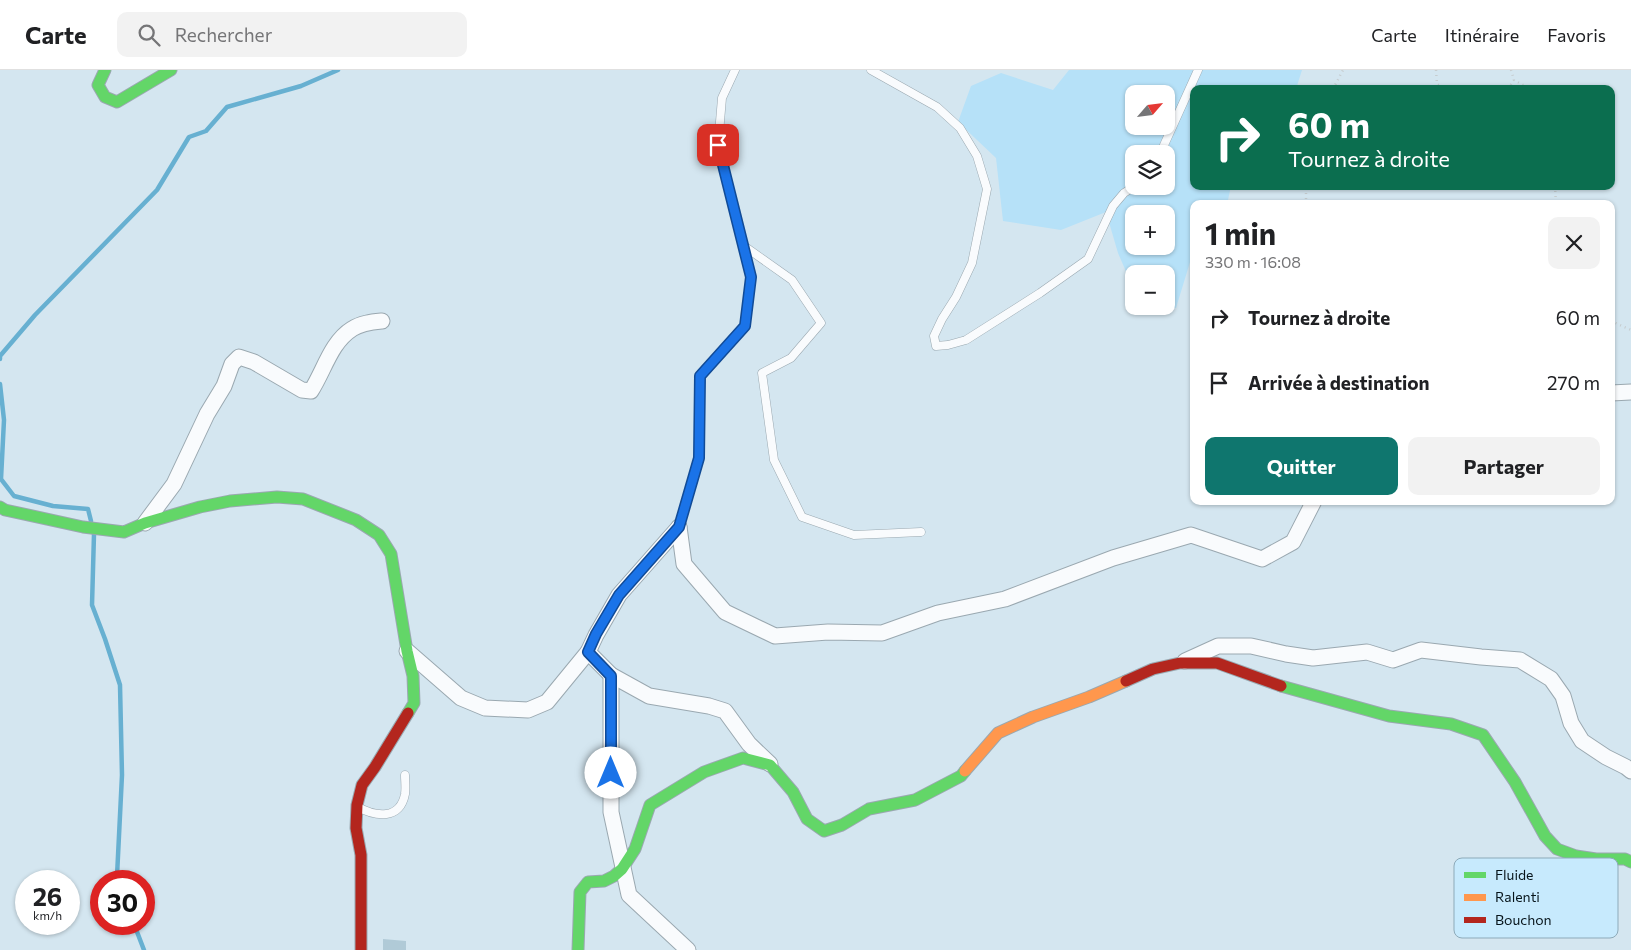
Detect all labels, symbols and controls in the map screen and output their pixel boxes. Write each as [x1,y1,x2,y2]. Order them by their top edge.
search box [117,12,467,57]
text: Carte [25,20,87,49]
icon: search [135,21,163,49]
text: Rechercher [175,23,272,46]
text: Carte [1371,24,1417,46]
text: Itinéraire [1445,24,1519,46]
text: Favoris [1547,24,1606,46]
north arrow [1125,85,1175,135]
map controls [1125,85,1175,315]
text: 60 m [1288,102,1370,145]
icon: right [1205,105,1270,170]
pin [697,124,739,166]
icon: arrive [704,131,732,159]
button: layers [1125,145,1175,195]
text: Tournez à droite [1288,145,1450,172]
button: + [1125,205,1175,255]
text: 1 min [1205,214,1276,251]
button: close [1548,217,1600,269]
text: 330 m · 16:08 [1205,252,1301,271]
button: − [1125,265,1175,315]
icon: right [1205,304,1233,332]
text: Tournez à droite [1248,306,1390,329]
text: 60 m [1556,306,1600,329]
icon: arrive [1205,369,1233,397]
text: Arrivée à destination [1248,371,1430,394]
text: 270 m [1547,371,1600,394]
button: Quitter [1205,437,1398,495]
button: Partager [1408,437,1600,495]
position arrow [584,746,636,798]
legend [1454,858,1618,938]
text: Fluide [1495,866,1533,883]
speed limit sign: 30 [90,870,155,935]
text: 26 [33,881,62,911]
text: Ralenti [1495,888,1540,905]
text: km/h [33,908,62,922]
text: Bouchon [1495,911,1552,928]

